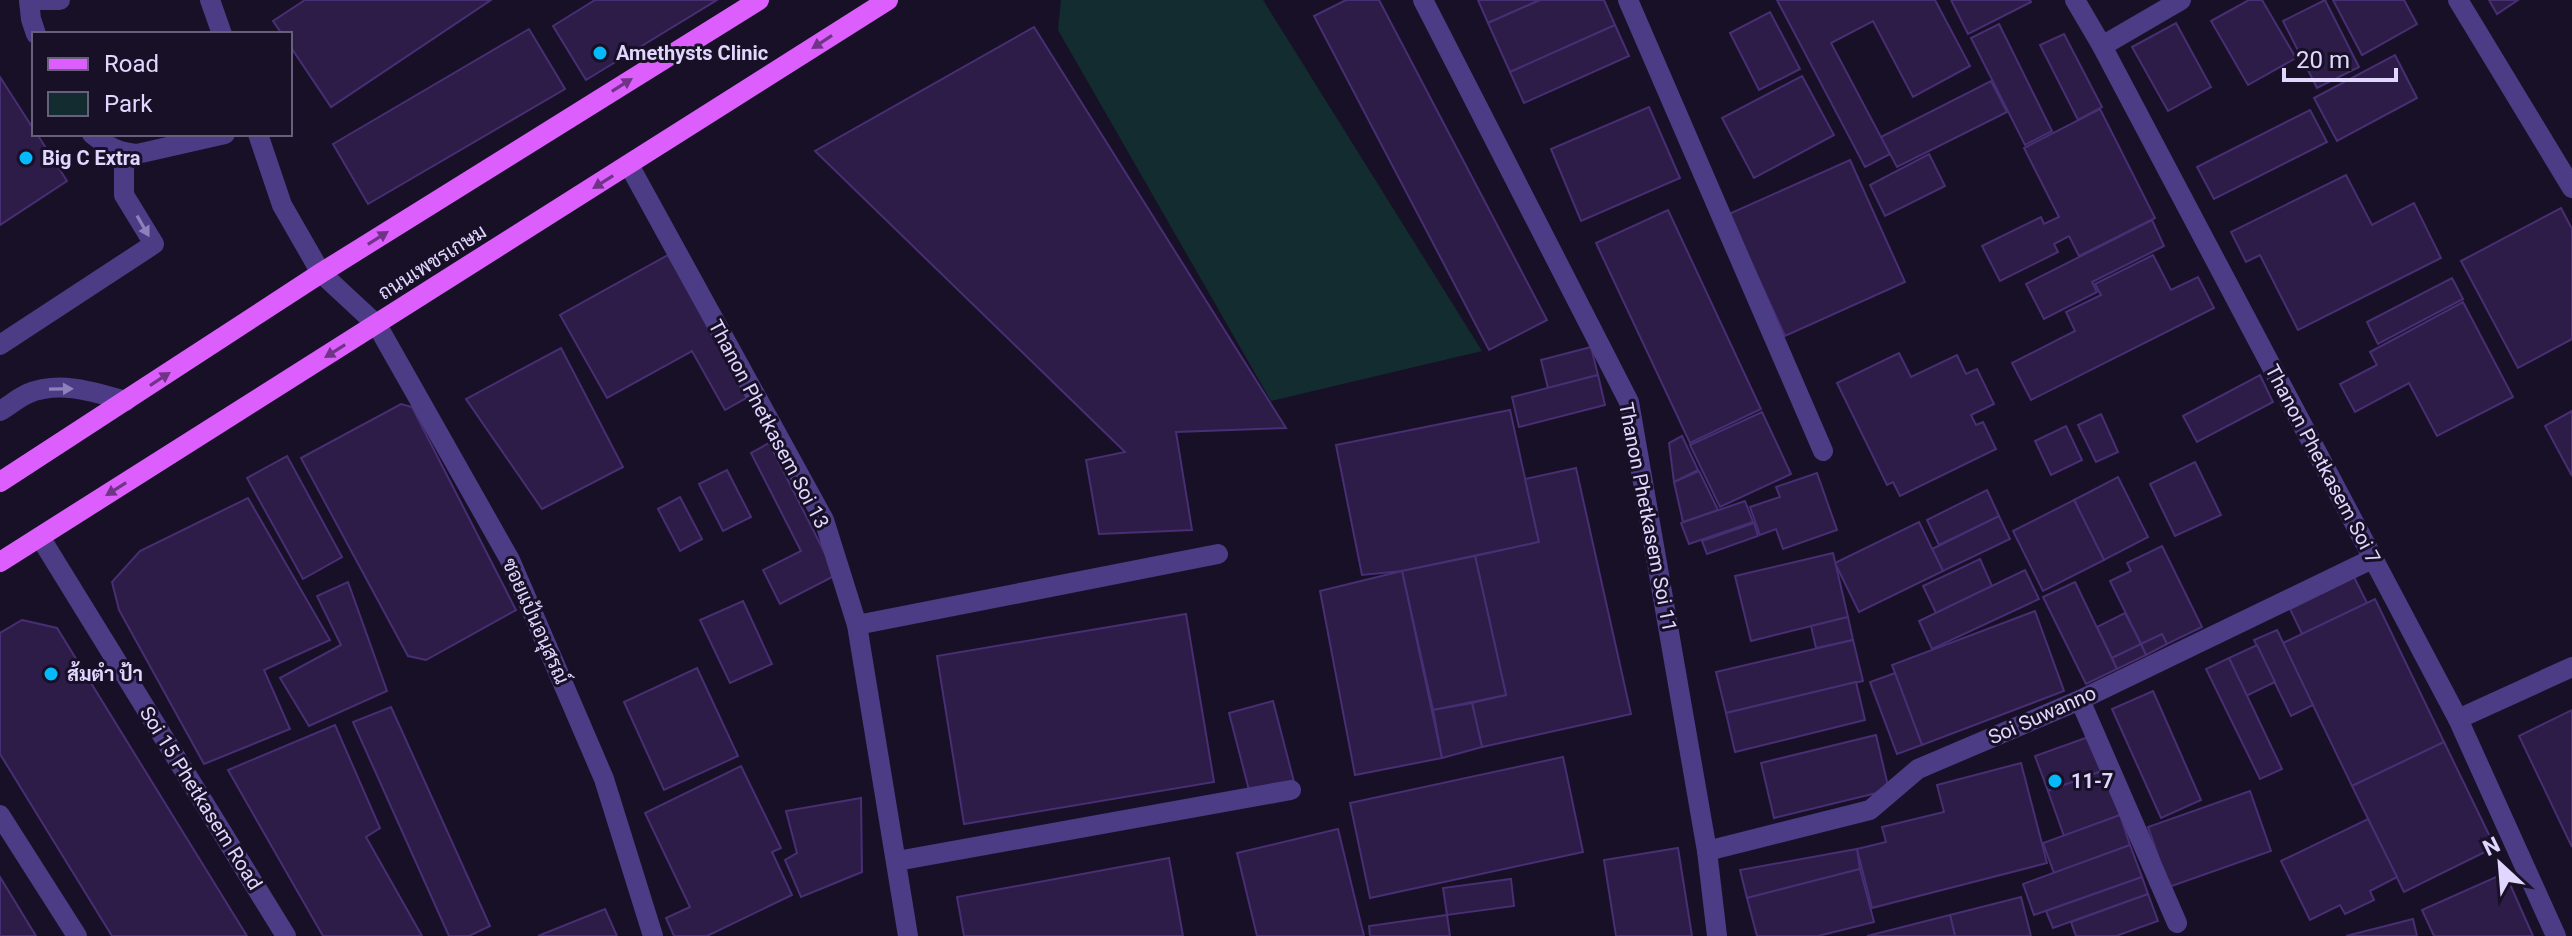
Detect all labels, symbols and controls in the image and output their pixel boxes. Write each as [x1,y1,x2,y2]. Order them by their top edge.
legend [32,32,292,136]
scale bar [2284,32,2396,82]
one-way arrow [811,34,833,48]
place label: Amethysts Clinic [616,41,768,65]
marker: Amethysts Clinic [591,44,609,62]
text: 20 m [2296,46,2350,74]
text: Road [104,50,159,78]
one-way arrow [612,78,633,93]
text: Park [104,90,153,118]
place label: Big C Extra [42,146,141,170]
marker: Big C Extra [17,149,35,167]
one-way arrow [592,174,613,189]
one-way arrow [136,215,150,237]
street label: ถนนเพชรเกษม [373,219,491,305]
one-way arrow [367,231,389,245]
street label: Thanon Phetkasem Soi 13 [704,315,834,533]
one-way arrow [325,343,346,358]
street label: Thanon Phetkasem Soi 7 [2260,360,2386,568]
one-way arrow [149,371,170,386]
one-way arrow [49,383,74,396]
street label: Thanon Phetkasem Soi 11 [1614,400,1682,634]
one-way arrow [105,482,126,497]
street label: ซอยแป้นอนุสรณ์ [496,553,576,689]
place label: ส้มตำ ป้า [67,661,143,686]
marker: ส้มตำ ป้า [42,665,60,683]
street label: Soi Suwanno [1984,681,2100,749]
street label: Soi 15 Phetkasem Road [135,702,267,894]
place label: 11-7 [2071,769,2113,793]
marker: 11-7 [2046,772,2064,790]
north arrow [2460,824,2540,904]
text: N [2479,832,2504,861]

